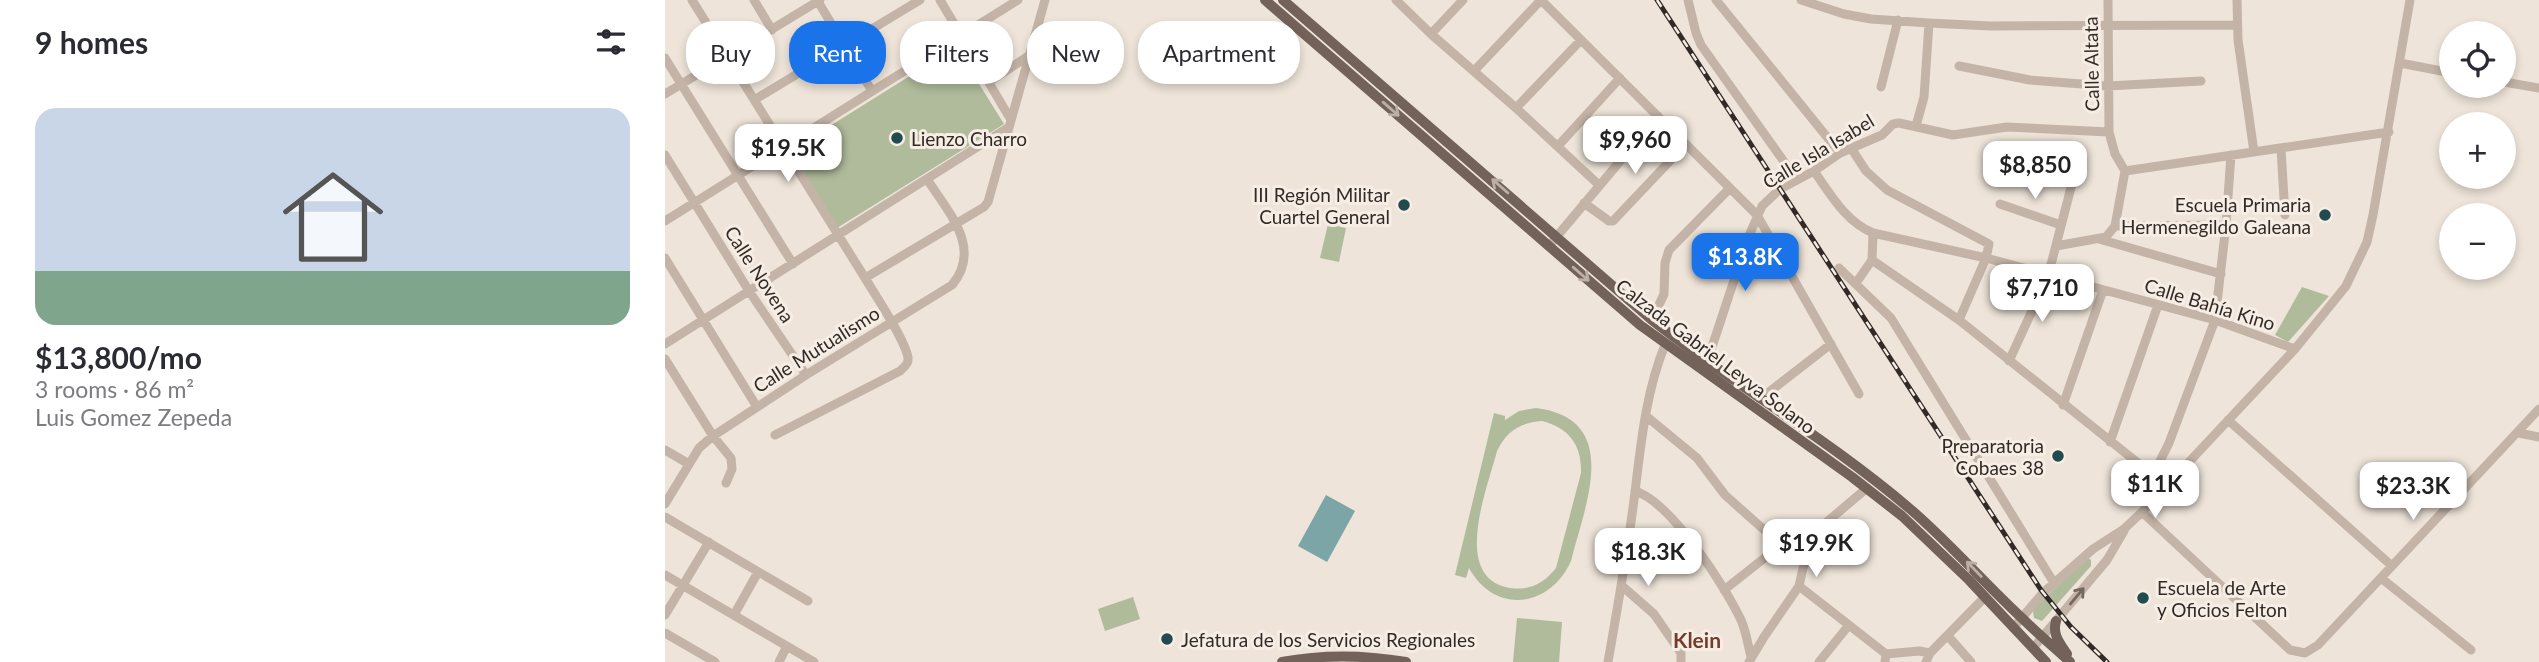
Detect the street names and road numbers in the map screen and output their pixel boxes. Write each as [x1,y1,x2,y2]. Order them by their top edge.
street label: Calle Altata [2079,16,2103,112]
street label: Calle Isla Isabel [1758,109,1878,193]
street label: Calle Novena [720,221,800,327]
street label: Calle Bahía Kino [2142,273,2278,335]
street label: Calzada Gabriel Leyva Solano [1612,274,1820,438]
street label: Calle Mutualismo [749,301,883,397]

